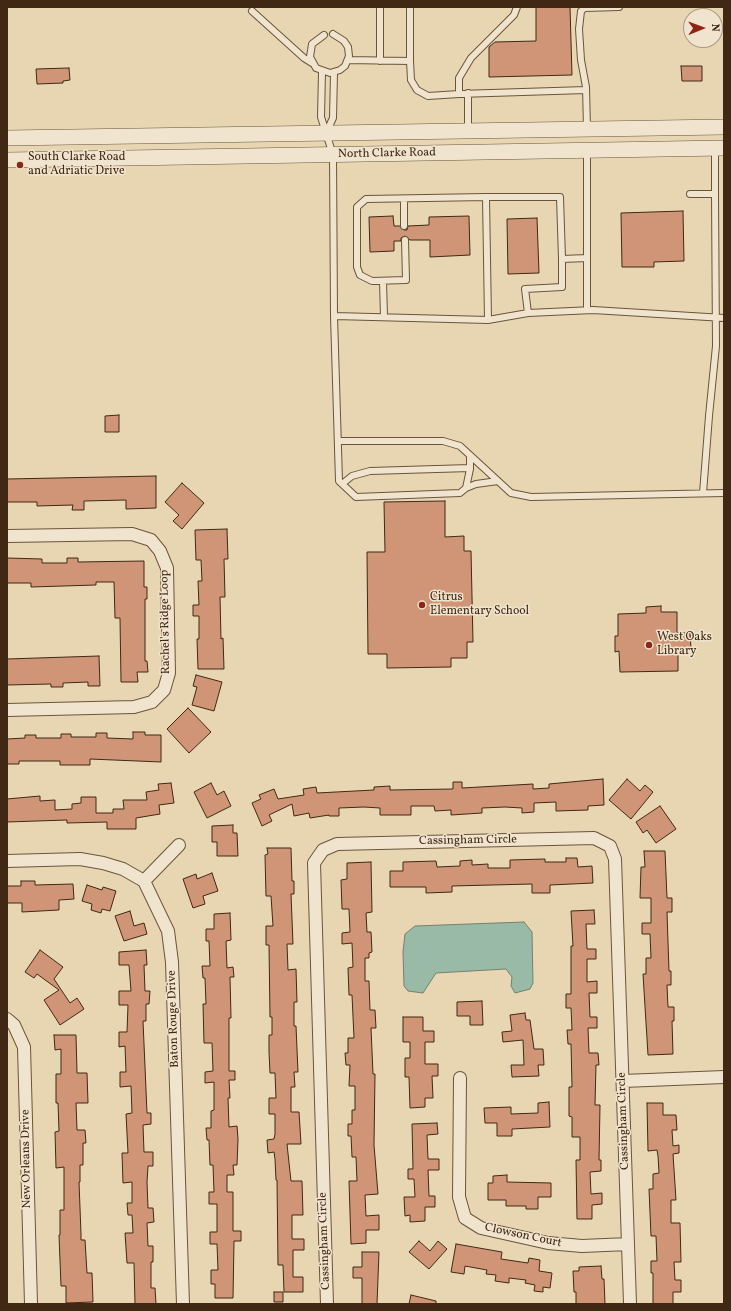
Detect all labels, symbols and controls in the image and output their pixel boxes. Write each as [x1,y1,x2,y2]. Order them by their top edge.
north arrow [683,8,723,48]
text: N [707,24,722,32]
street label: North Clarke Road [338,146,436,162]
place label: South Clarke Road and Adriatic Drive [28,151,126,179]
marker: South Clarke Road and Adriatic Drive [15,160,25,170]
street label: Rachel's Ridge Loop [158,570,174,674]
place label: Citrus Elementary School [430,591,529,619]
marker: Citrus Elementary School [417,600,427,610]
place label: West Oaks Library [657,631,712,659]
marker: West Oaks Library [644,640,654,650]
street label: Cassingham Circle [419,833,517,849]
street label: Baton Rouge Drive [165,970,183,1068]
street label: Cassingham Circle [615,1072,633,1170]
street label: New Orleans Drive [19,1109,35,1209]
street label: Cassingham Circle [316,1192,334,1290]
street label: Clowson Court [483,1221,563,1251]

